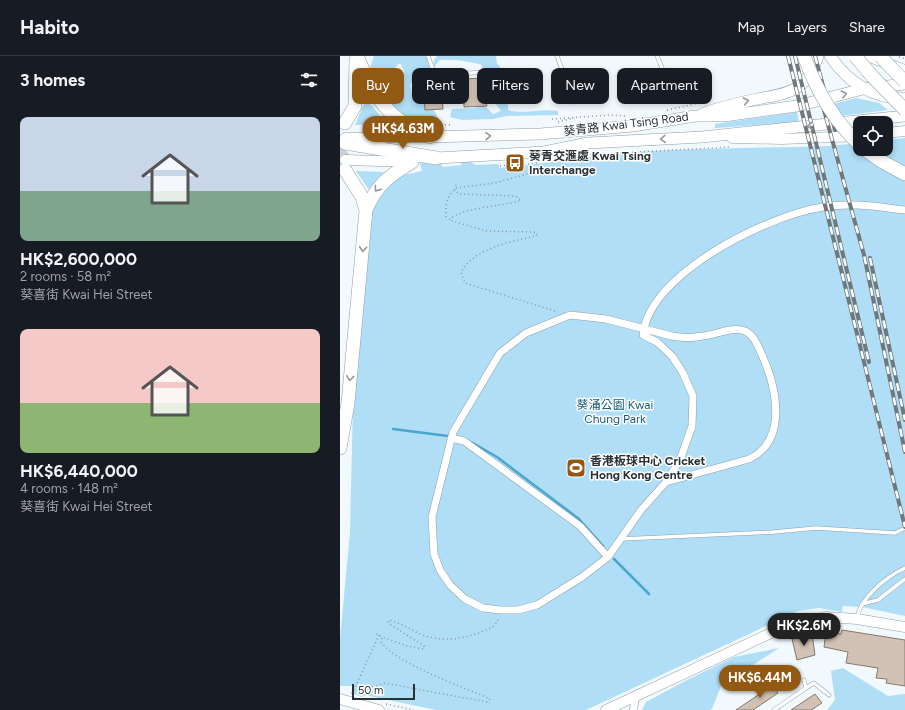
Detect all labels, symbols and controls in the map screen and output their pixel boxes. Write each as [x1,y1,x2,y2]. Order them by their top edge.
text: Habito [20,16,79,39]
text: Map [737,19,765,36]
text: Layers [787,19,827,36]
text: Share [849,19,885,36]
chip: Buy [352,68,404,104]
chip: Rent [412,68,469,104]
chip: Filters [477,68,543,104]
chip: New [551,68,609,104]
chip: Apartment [617,68,712,104]
icon: filters [298,69,320,91]
text: 3 homes [20,70,85,90]
one-way arrow [840,90,847,98]
one-way arrow [743,98,749,106]
street label: 葵青路 Kwai Tsing Road [563,109,689,139]
pin: HK$4.63M [362,116,444,150]
map controls [853,116,893,156]
button: locate [853,116,893,156]
text: HK$4.63M [372,121,434,136]
one-way arrow [807,121,813,130]
one-way arrow [485,132,491,140]
one-way arrow [660,135,666,144]
icon: home [134,143,206,215]
place label: 葵青交滙處 Kwai Tsing Interchange [529,149,651,177]
bus stop icon: 葵青交滙處 Kwai Tsing Interchange [504,152,526,174]
one-way arrow [375,184,382,191]
one-way arrow [358,245,367,252]
text: HK$2,600,000 [20,249,137,269]
text: 2 rooms · 58 m² [20,269,111,284]
text: 葵喜街 Kwai Hei Street [20,287,152,302]
icon: home [134,355,206,427]
one-way arrow [346,375,355,381]
park label: 葵涌公園 Kwai Chung Park [577,398,653,426]
place label: 香港板球中心 Cricket Hong Kong Centre [590,454,706,482]
sports icon: 香港板球中心 Cricket Hong Kong Centre [565,457,587,479]
text: HK$6,440,000 [20,461,138,481]
text: 4 rooms · 148 m² [20,481,118,496]
text: 葵喜街 Kwai Hei Street [20,499,152,514]
pin: HK$2.6M [767,613,841,647]
text: HK$2.6M [776,618,832,633]
pin: HK$6.44M [719,665,801,699]
text: HK$6.44M [728,670,792,685]
scale bar [352,682,415,701]
text: 50 m [358,684,383,697]

